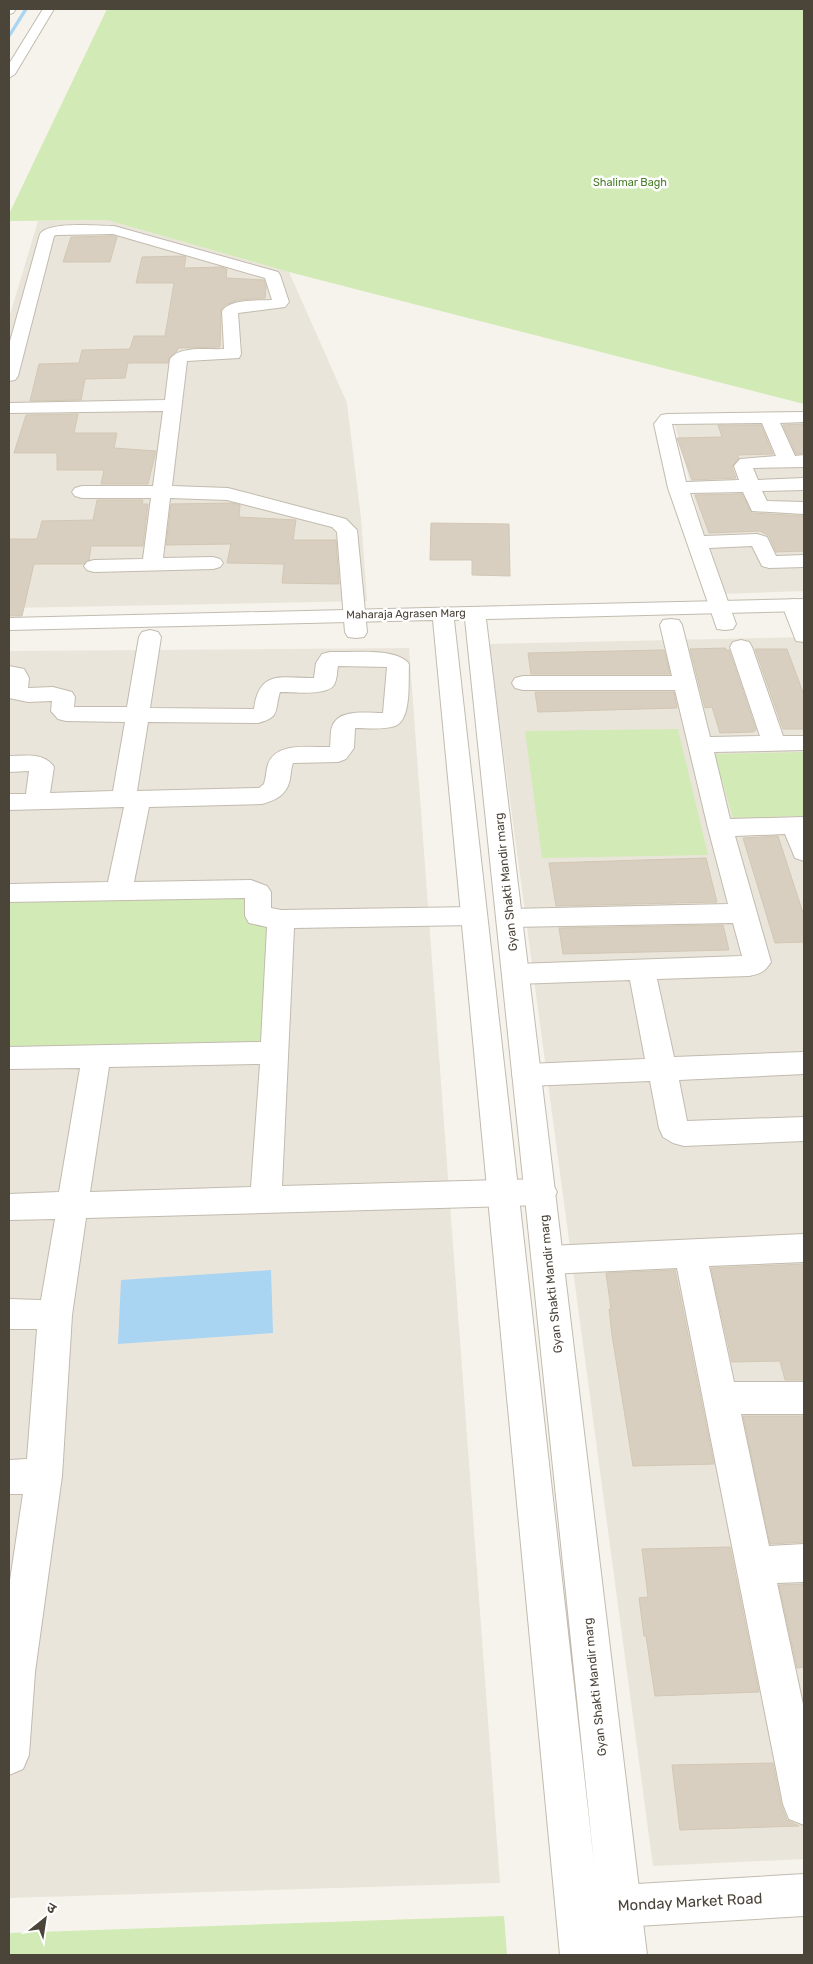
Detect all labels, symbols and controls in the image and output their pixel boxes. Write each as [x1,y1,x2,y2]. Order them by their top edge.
park label: Shalimar Bagh [593,176,667,189]
street label: Maharaja Agrasen Marg [346,606,466,622]
street label: Gyan Shakti Mandir marg [492,812,520,952]
street label: Gyan Shakti Mandir marg [537,1214,565,1354]
street label: Gyan Shakti Mandir marg [581,1617,609,1757]
street label: Monday Market Road [617,1889,763,1915]
north arrow [20,1894,70,1944]
text: उ [43,1899,60,1918]

